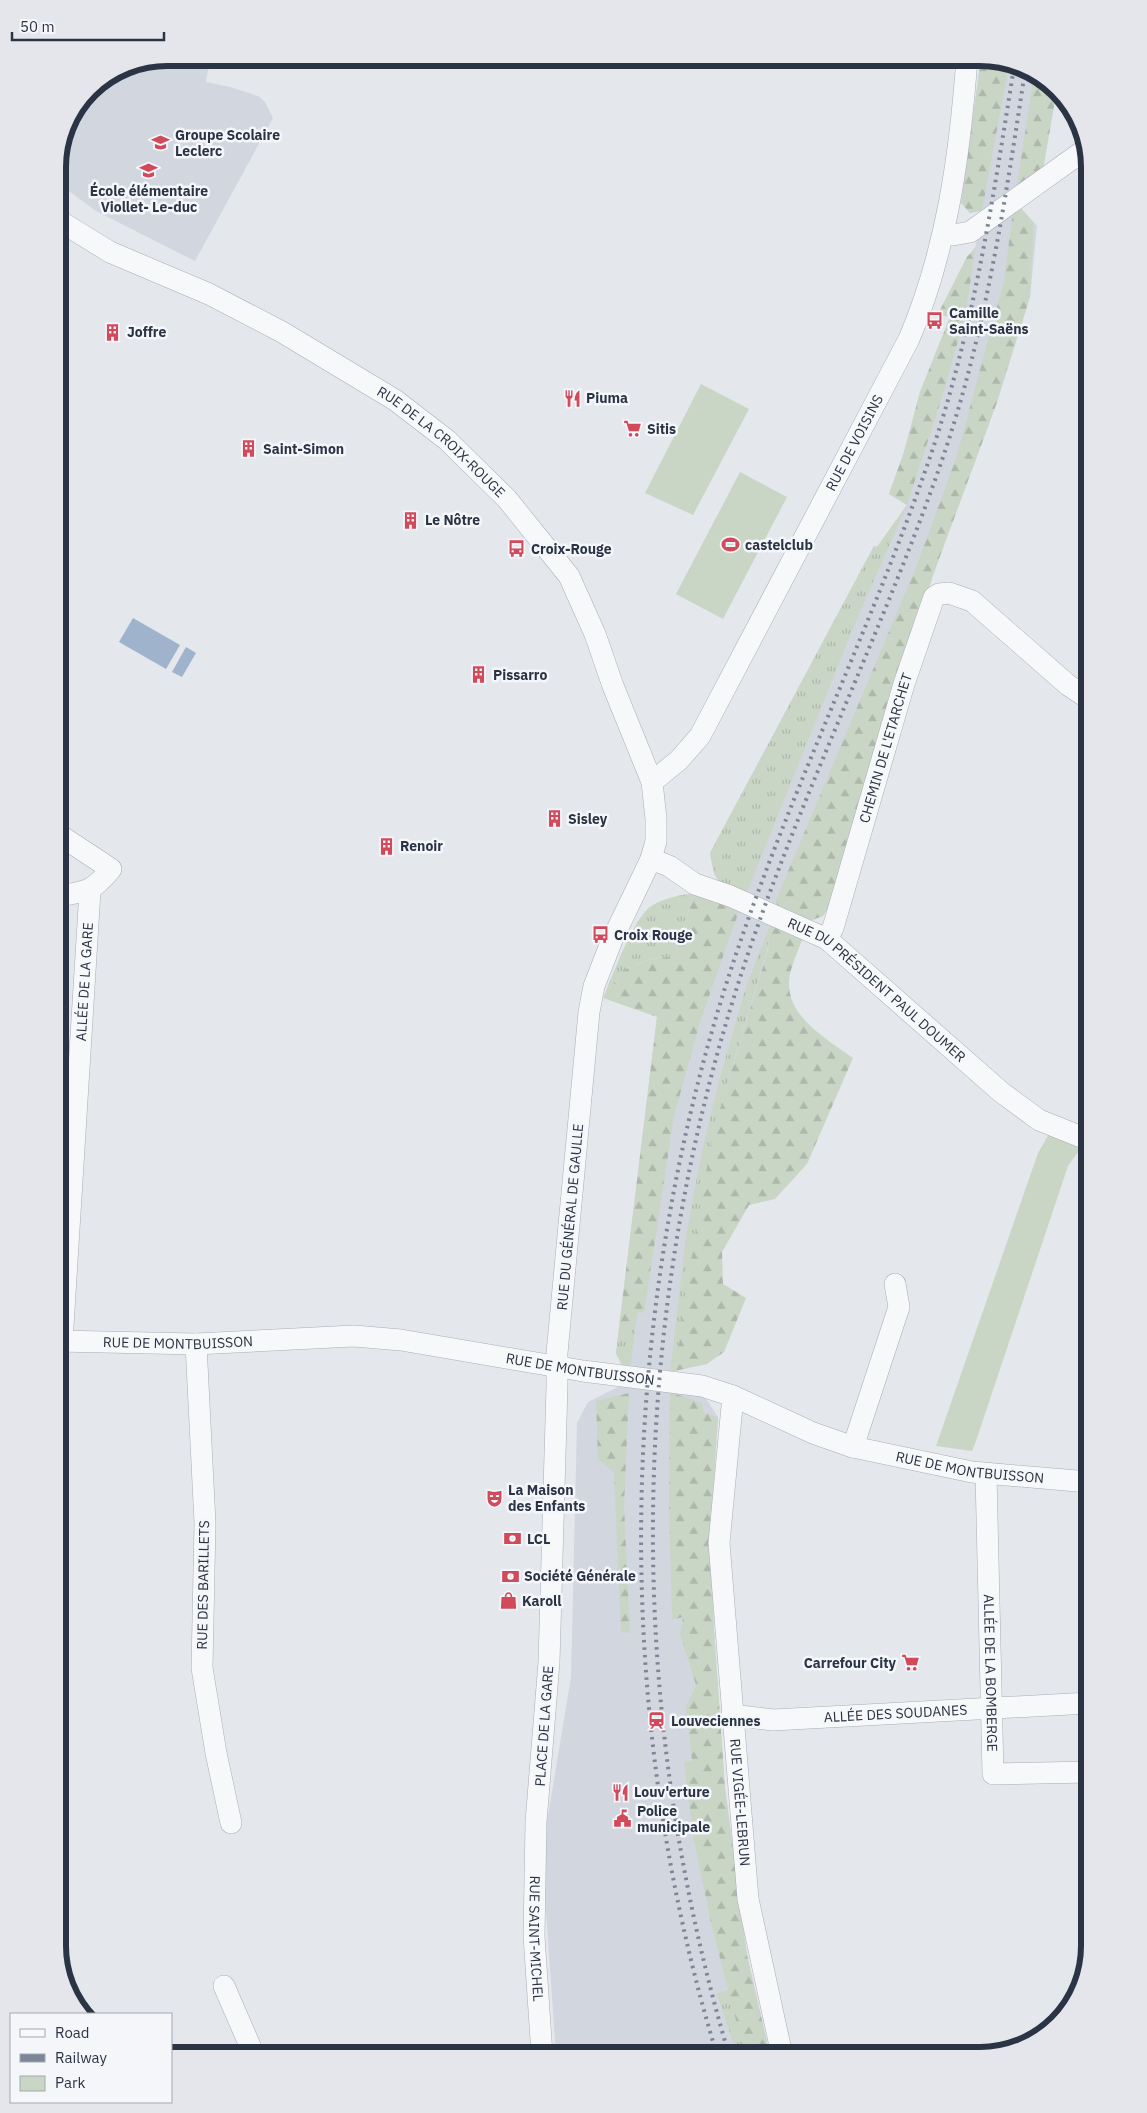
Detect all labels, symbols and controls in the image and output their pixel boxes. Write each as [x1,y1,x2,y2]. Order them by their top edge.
scale bar [12,10,165,42]
text: 50 m [20,17,55,36]
place label: Groupe Scolaire Leclerc [175,126,280,160]
school or university icon: Groupe Scolaire Leclerc [151,133,171,153]
school or university icon: École élémentaire Viollet- Le-duc [139,161,159,181]
place label: École élémentaire Viollet- Le-duc [90,181,208,216]
place label: Camille Saint-Saëns [949,304,1029,338]
bus stop icon: Camille Saint-Saëns [925,311,945,331]
building icon: Joffre [103,322,123,342]
place label: Joffre [127,323,166,341]
street label: RUE DE LA CROIX-ROUGE [374,382,509,501]
restaurant icon: Piuma [562,388,582,408]
place label: Piuma [586,389,628,407]
street label: RUE DE VOISINS [822,392,887,494]
supermarket icon: Sitis [623,419,643,439]
place label: Sitis [647,420,676,438]
building icon: Saint-Simon [239,439,259,459]
place label: Saint-Simon [263,440,344,458]
building icon: Le Nôtre [401,510,421,530]
place label: Le Nôtre [425,511,480,529]
sports icon: castelclub [721,535,741,555]
place label: castelclub [745,536,813,554]
bus stop icon: Croix-Rouge [507,539,527,559]
place label: Croix-Rouge [531,540,612,558]
building icon: Pissarro [469,665,489,685]
place label: Pissarro [493,666,547,684]
street label: CHEMIN DE L'ETARCHET [855,671,916,825]
building icon: Sisley [544,809,564,829]
place label: Sisley [568,810,608,828]
building icon: Renoir [376,836,396,856]
place label: Renoir [400,837,443,855]
street label: RUE DU PRÉSIDENT PAUL DOUMER [785,914,970,1066]
street label: ALLÉE DE LA GARE [72,922,97,1042]
bus stop icon: Croix Rouge [590,925,610,945]
place label: Croix Rouge [614,926,693,944]
street label: RUE DU GÉNÉRAL DE GAULLE [552,1123,587,1311]
street label: RUE DE MONTBUISSON [103,1332,253,1353]
street label: RUE DE MONTBUISSON [505,1349,656,1389]
street label: RUE DE MONTBUISSON [894,1447,1045,1487]
place label: La Maison des Enfants [508,1481,585,1515]
theatre icon: La Maison des Enfants [484,1488,504,1508]
street label: RUE DES BARILLETS [193,1520,213,1650]
bank icon: LCL [503,1529,523,1549]
place label: LCL [527,1530,550,1548]
bank icon: Société Générale [500,1566,520,1586]
place label: Société Générale [524,1567,636,1585]
shop icon: Karoll [498,1591,518,1611]
place label: Karoll [522,1592,561,1610]
street label: ALLÉE DE LA BOMBERGE [980,1594,1001,1752]
supermarket icon: Carrefour City [900,1653,920,1673]
place label: Carrefour City [804,1654,897,1672]
street label: PLACE DE LA GARE [531,1665,557,1787]
street label: ALLÉE DES SOUDANES [823,1701,968,1726]
station icon: Louveciennes [647,1711,667,1731]
place label: Louveciennes [671,1712,761,1730]
street label: RUE VIGÉE-LEBRUN [726,1738,754,1867]
restaurant icon: Louv'erture [610,1782,630,1802]
place label: Louv'erture [634,1783,710,1801]
place label: Police municipale [637,1802,710,1836]
public building icon: Police municipale [613,1809,633,1829]
street label: RUE SAINT-MICHEL [525,1875,547,2002]
legend [10,2013,172,2103]
text: Road [55,2023,90,2042]
text: Railway [55,2048,108,2067]
text: Park [55,2073,85,2092]

